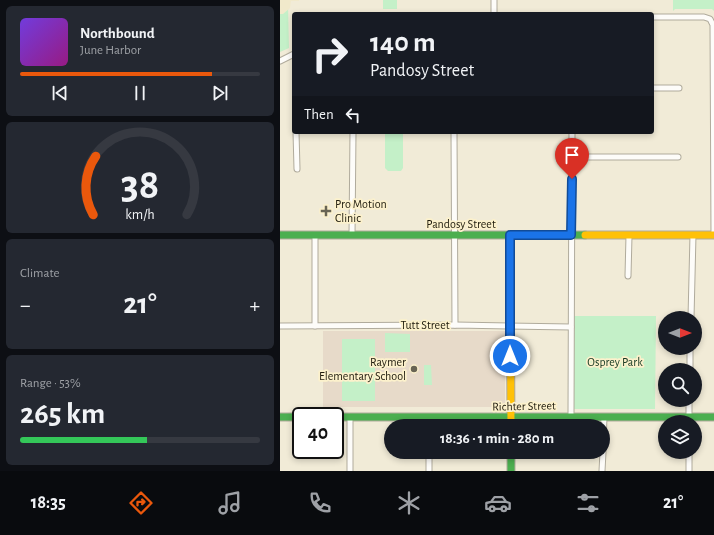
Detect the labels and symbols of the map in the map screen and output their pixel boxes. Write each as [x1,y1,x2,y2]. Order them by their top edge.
pin [555,138,589,179]
place label: Pro Motion Clinic [335,198,387,224]
marker: Pro Motion Clinic [320,205,332,217]
street label: Pandosy Street [426,218,496,231]
north arrow [658,311,702,355]
street label: Tutt Street [401,319,450,331]
position arrow [489,335,531,377]
place label: Raymer Elementary School [319,356,406,383]
park label: Osprey Park [587,356,643,369]
marker: Raymer Elementary School [409,364,419,374]
street label: Richter Street [492,399,556,413]
speed limit sign: 40 [292,407,344,459]

